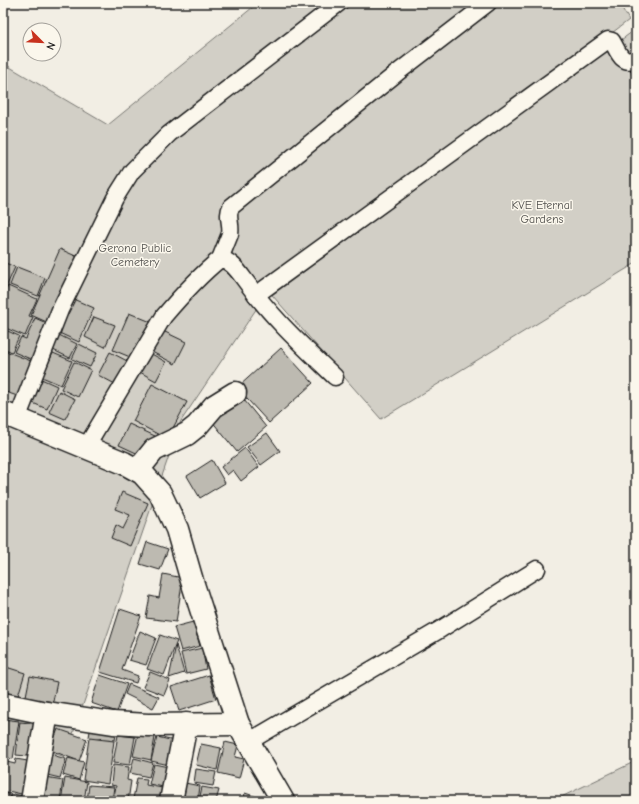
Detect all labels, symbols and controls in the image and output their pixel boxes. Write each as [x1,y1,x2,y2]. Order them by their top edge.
north arrow [22,22,62,62]
text: N [43,40,58,52]
park label: KVE Eternal Gardens [512,198,572,226]
park label: Gerona Public Cemetery [99,241,172,269]

